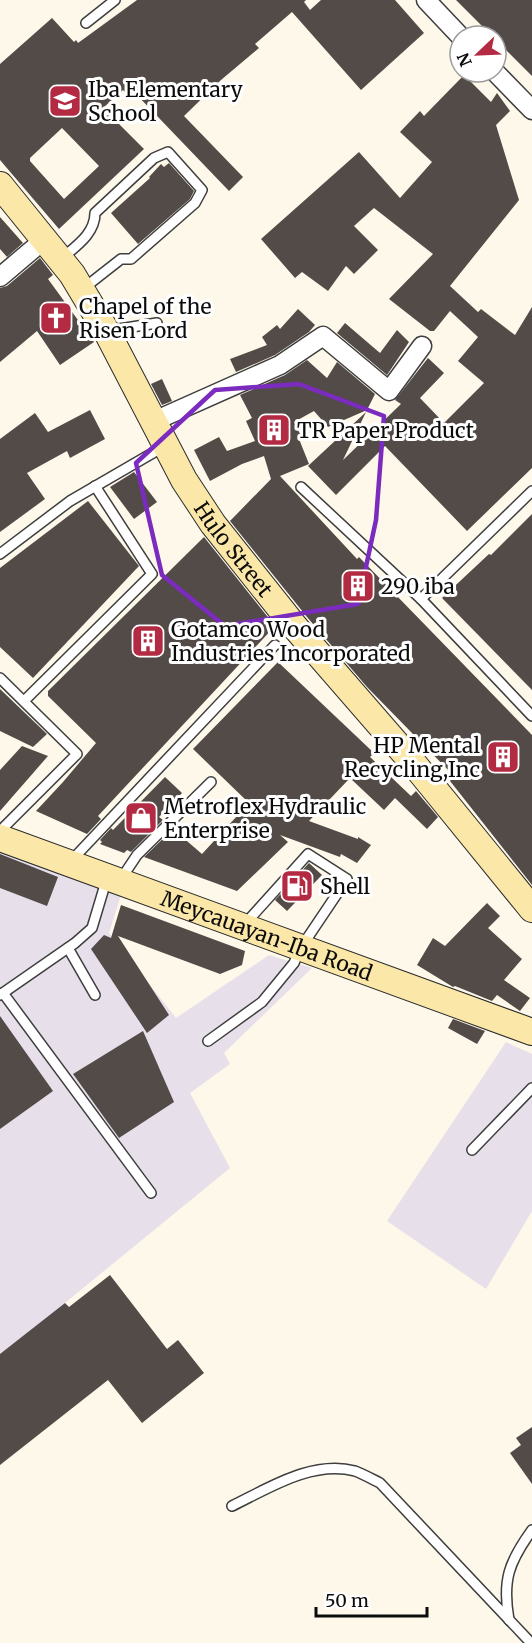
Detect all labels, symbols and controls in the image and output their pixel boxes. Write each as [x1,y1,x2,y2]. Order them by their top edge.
north arrow [448,24,508,84]
text: N [452,50,476,70]
place label: Iba Elementary School [88,76,244,127]
school or university icon: Iba Elementary School [47,83,83,119]
place label: Chapel of the Risen Lord [79,293,211,344]
church icon: Chapel of the Risen Lord [38,300,74,336]
building icon: TR Paper Product [256,412,292,448]
place label: TR Paper Product [297,417,474,444]
street label: Hulo Street [188,496,279,602]
building icon: 290 iba [340,568,376,604]
place label: 290 iba [381,573,455,600]
place label: Gotamco Wood Industries Incorporated [171,616,411,667]
building icon: Gotamco Wood Industries Incorporated [130,623,166,659]
place label: HP Mental Recycling,Inc [344,732,480,783]
building icon: HP Mental Recycling,Inc [485,739,521,775]
place label: Metroflex Hydraulic Enterprise [164,793,366,844]
shop icon: Metroflex Hydraulic Enterprise [123,800,159,836]
fuel station icon: Shell [279,868,315,904]
place label: Shell [320,873,371,900]
street label: Meycauayan-Iba Road [157,884,377,986]
scale bar [316,1580,427,1618]
text: 50 m [325,1589,369,1612]

